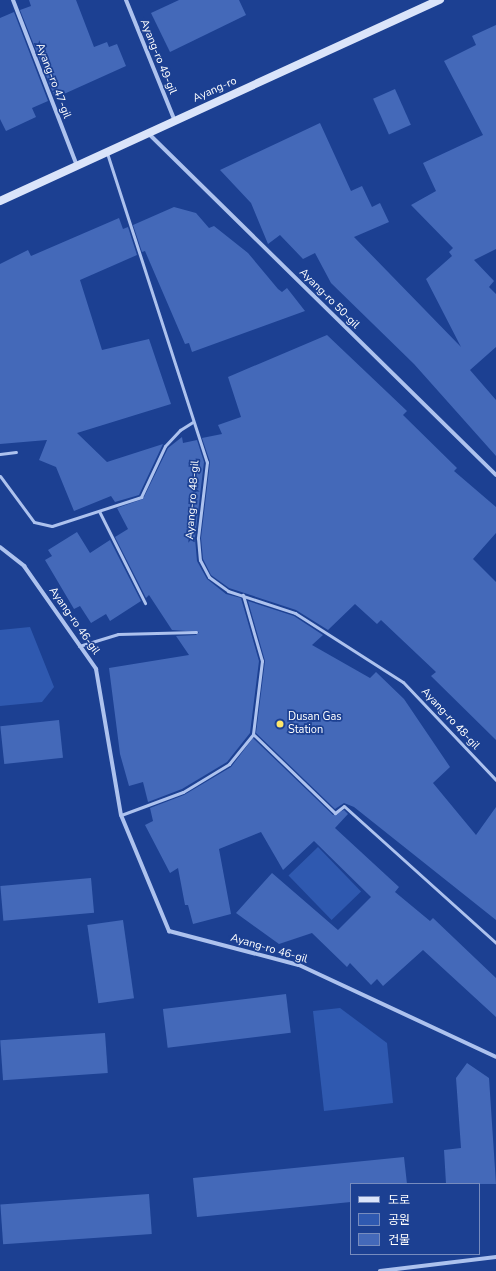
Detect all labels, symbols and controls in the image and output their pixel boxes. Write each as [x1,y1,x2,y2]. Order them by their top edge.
street label: Ayang-ro 49-gil [137,18,179,96]
street label: Ayang-ro 47-gil [33,41,73,121]
street label: Ayang-ro [191,75,239,105]
street label: Ayang-ro 50-gil [296,266,362,332]
street label: Ayang-ro 48-gil [184,460,202,540]
street label: Ayang-ro 46-gil [46,585,102,657]
street label: Ayang-ro 48-gil [418,685,482,753]
place label: Dusan Gas Station [288,711,342,737]
marker: Dusan Gas Station [275,719,285,729]
street label: Ayang-ro 46-gil [229,932,309,966]
legend [350,1183,480,1255]
text: 도로 [388,1192,410,1208]
text: 공원 [388,1212,410,1228]
text: 건물 [388,1232,410,1248]

